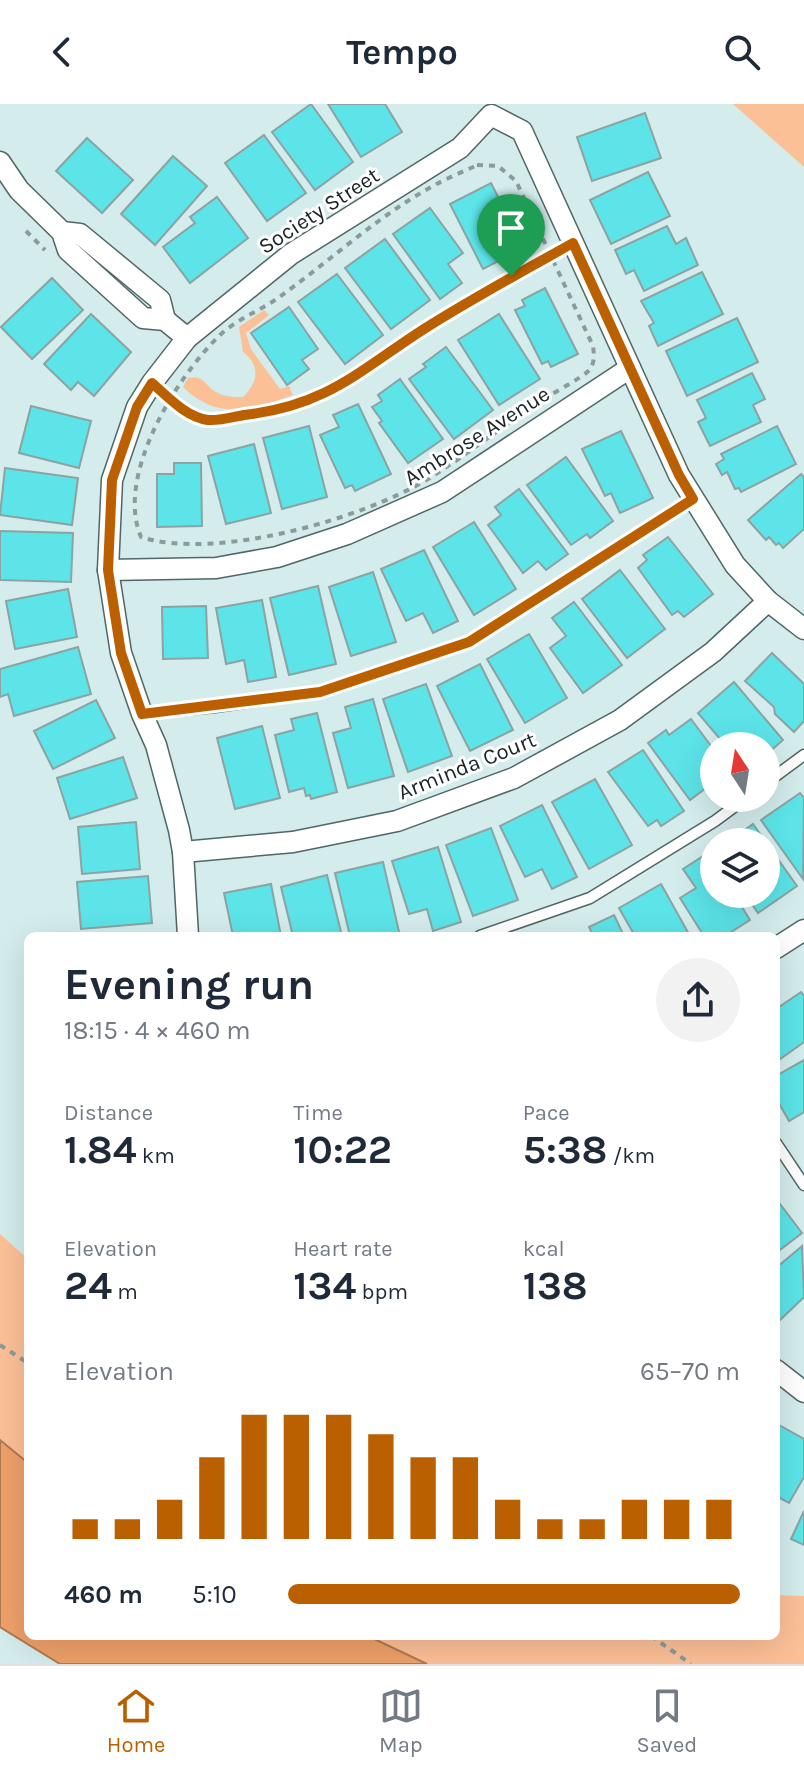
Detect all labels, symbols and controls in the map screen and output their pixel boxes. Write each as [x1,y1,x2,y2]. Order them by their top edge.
icon: back [40,30,84,74]
icon: search [720,30,764,74]
text: Tempo [346,31,458,73]
street label: Society Street [254,162,384,260]
pin [477,194,545,276]
icon: arrive [489,206,533,250]
street label: Ambrose Avenue [399,381,555,491]
street label: Arminda Court [394,727,540,805]
north arrow [700,732,780,812]
map controls [700,732,780,908]
button: layers [700,828,780,908]
button: share [656,958,740,1042]
text: Evening run [64,959,314,1010]
text: 18:15 · 4 × 460 m [64,1015,251,1046]
text: Distance [64,1100,153,1126]
text: Time [293,1100,343,1126]
text: Pace [523,1100,570,1126]
text: 1.84 [64,1126,137,1173]
text: 10:22 [293,1126,392,1173]
text: 5:38 [523,1126,607,1173]
text: km [137,1143,175,1169]
text: /km [607,1143,655,1169]
text: Elevation [64,1236,157,1262]
text: Heart rate [293,1236,393,1262]
text: kcal [523,1236,565,1262]
text: 24 [64,1262,112,1309]
text: 134 [293,1262,356,1309]
text: 138 [523,1262,588,1309]
text: m [112,1279,138,1305]
text: bpm [356,1279,408,1305]
text: Elevation [64,1356,174,1387]
text: 65–70 m [640,1356,740,1387]
text: 460 m [64,1579,143,1610]
text: 5:10 [192,1579,237,1610]
tab: Home [107,1684,165,1758]
tab: Map [379,1684,423,1758]
tab: Saved [636,1684,697,1758]

